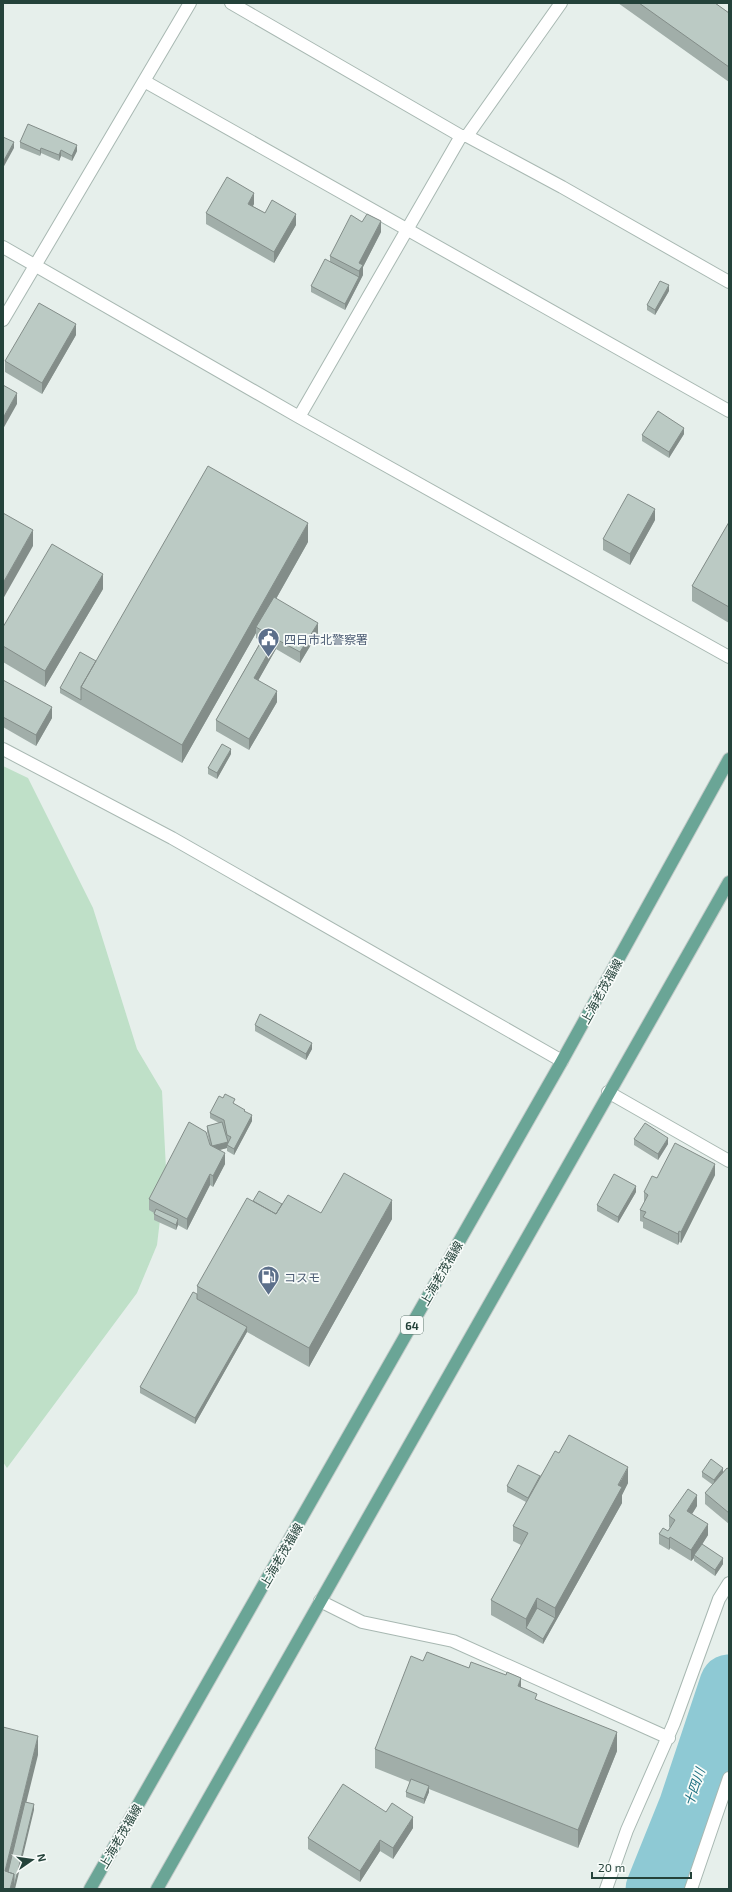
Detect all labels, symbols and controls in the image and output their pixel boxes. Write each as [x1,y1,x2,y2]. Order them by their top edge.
public building icon: 四日市北警察署 [255,626,281,659]
place label: 四日市北警察署 [284,632,368,646]
street label: 上海老茂福線 [577,956,625,1026]
street label: 上海老茂福線 [417,1238,465,1308]
fuel station icon: コスモ [255,1264,281,1297]
place label: コスモ [284,1270,320,1284]
road number: 64 [401,1316,423,1334]
street label: 上海老茂福線 [257,1520,305,1590]
water label: 十四川 [680,1764,709,1808]
street label: 上海老茂福線 [96,1801,144,1871]
north arrow [12,1840,52,1880]
text: N [35,1852,49,1863]
scale bar [592,1854,691,1880]
text: 20 m [598,1860,625,1874]

